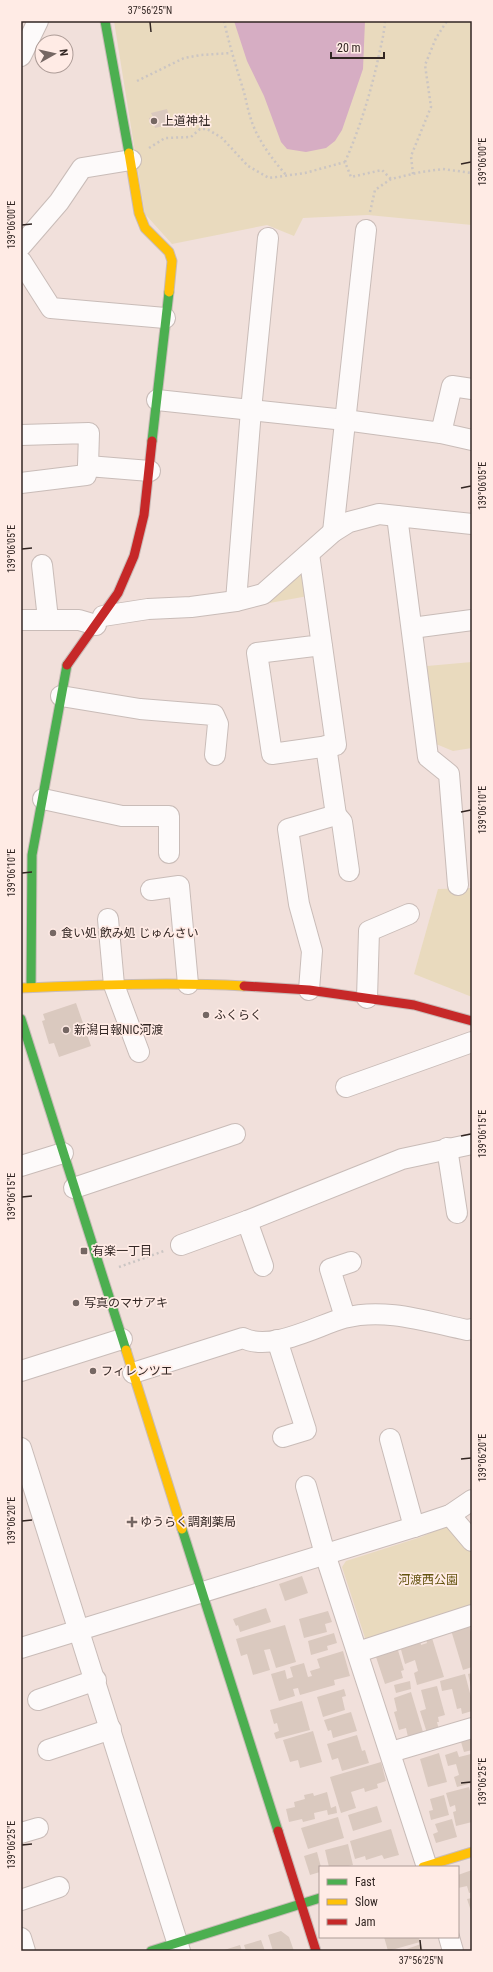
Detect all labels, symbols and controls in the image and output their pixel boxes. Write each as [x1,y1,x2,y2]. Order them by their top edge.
text: 37°56'25"N [128,5,172,16]
north arrow [34,34,74,74]
scale bar [331,34,384,60]
text: 20 m [337,41,361,55]
text: N [57,48,70,57]
place label: 上道神社 [162,114,210,128]
marker: 上道神社 [149,116,159,126]
text: 139°06'00"E [477,138,488,186]
text: 139°06'00"E [6,201,17,249]
text: 139°06'05"E [477,462,488,510]
text: 139°06'05"E [6,525,17,573]
text: 139°06'10"E [477,786,488,834]
text: 139°06'10"E [6,849,17,897]
place label: 食い処 飲み処 じゅんさい [61,926,199,940]
marker: 食い処 飲み処 じゅんさい [48,928,58,938]
place label: ふくらく [214,1008,262,1022]
marker: ふくらく [201,1010,211,1020]
place label: 新潟日報NIC河渡 [74,1023,163,1037]
marker: 新潟日報NIC河渡 [61,1025,71,1035]
text: 139°06'15"E [477,1110,488,1158]
text: 139°06'15"E [6,1173,17,1221]
place label: 有楽一丁目 [92,1244,152,1258]
marker: 有楽一丁目 [79,1246,89,1256]
place label: 写真のマサアキ [84,1296,168,1310]
marker: 写真のマサアキ [71,1298,81,1308]
place label: フィレンツエ [101,1364,173,1378]
marker: フィレンツエ [88,1366,98,1376]
text: 139°06'20"E [477,1434,488,1482]
text: 139°06'20"E [6,1497,17,1545]
place label: ゆうらく調剤薬局 [140,1515,236,1529]
marker: ゆうらく調剤薬局 [127,1517,137,1527]
park label: 河渡西公園 [398,1573,458,1587]
text: 139°06'25"E [477,1758,488,1806]
text: 139°06'25"E [6,1821,17,1869]
legend [319,1866,459,1938]
text: Fast [355,1875,376,1889]
text: Slow [355,1895,378,1909]
text: Jam [355,1915,376,1929]
text: 37°56'25"N [399,1955,443,1966]

